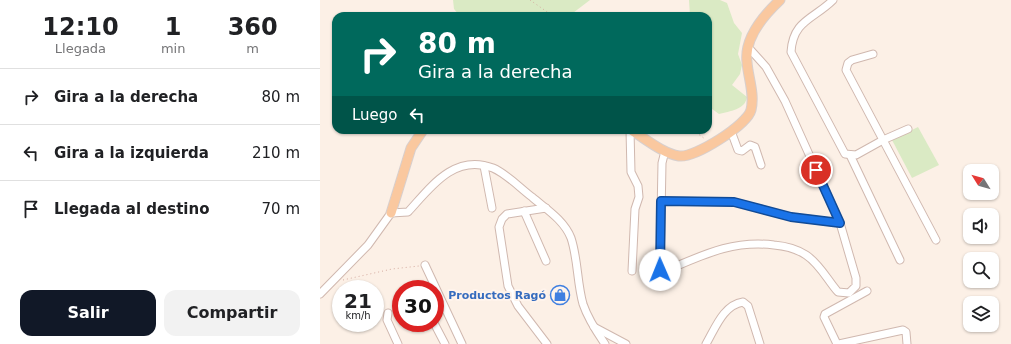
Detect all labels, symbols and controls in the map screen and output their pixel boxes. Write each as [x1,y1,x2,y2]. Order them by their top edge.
text: 12:10 [42,13,119,41]
text: 1 [165,13,181,41]
text: 360 [228,13,278,41]
text: 80 m [418,27,496,60]
icon: right [352,28,404,80]
text: Llegada [55,41,106,56]
text: min [161,41,185,56]
text: m [246,41,259,56]
text: Gira a la derecha [418,61,573,82]
icon: right [20,86,42,108]
text: Gira a la derecha [54,88,198,106]
text: 80 m [262,88,300,106]
icon: left [406,104,428,126]
text: Luego [352,106,398,124]
icon: left [20,142,42,164]
text: Gira a la izquierda [54,144,209,162]
text: 210 m [252,144,300,162]
pin [799,153,833,187]
icon: arrive [805,159,827,181]
north arrow [963,164,999,200]
map controls [963,164,999,332]
icon: arrive [20,198,42,220]
text: Llegada al destino [54,200,209,218]
text: 70 m [262,200,300,218]
button: sound [963,208,999,244]
position arrow [639,249,681,291]
button: search [963,252,999,288]
speed limit sign: 30 [392,280,444,332]
shop icon: Productos Ragó [549,284,571,306]
text: 21 [344,289,372,313]
place label: Productos Ragó [448,289,546,302]
button: Salir [20,290,156,336]
button: Compartir [164,290,300,336]
button: layers [963,296,999,332]
text: km/h [345,310,371,321]

